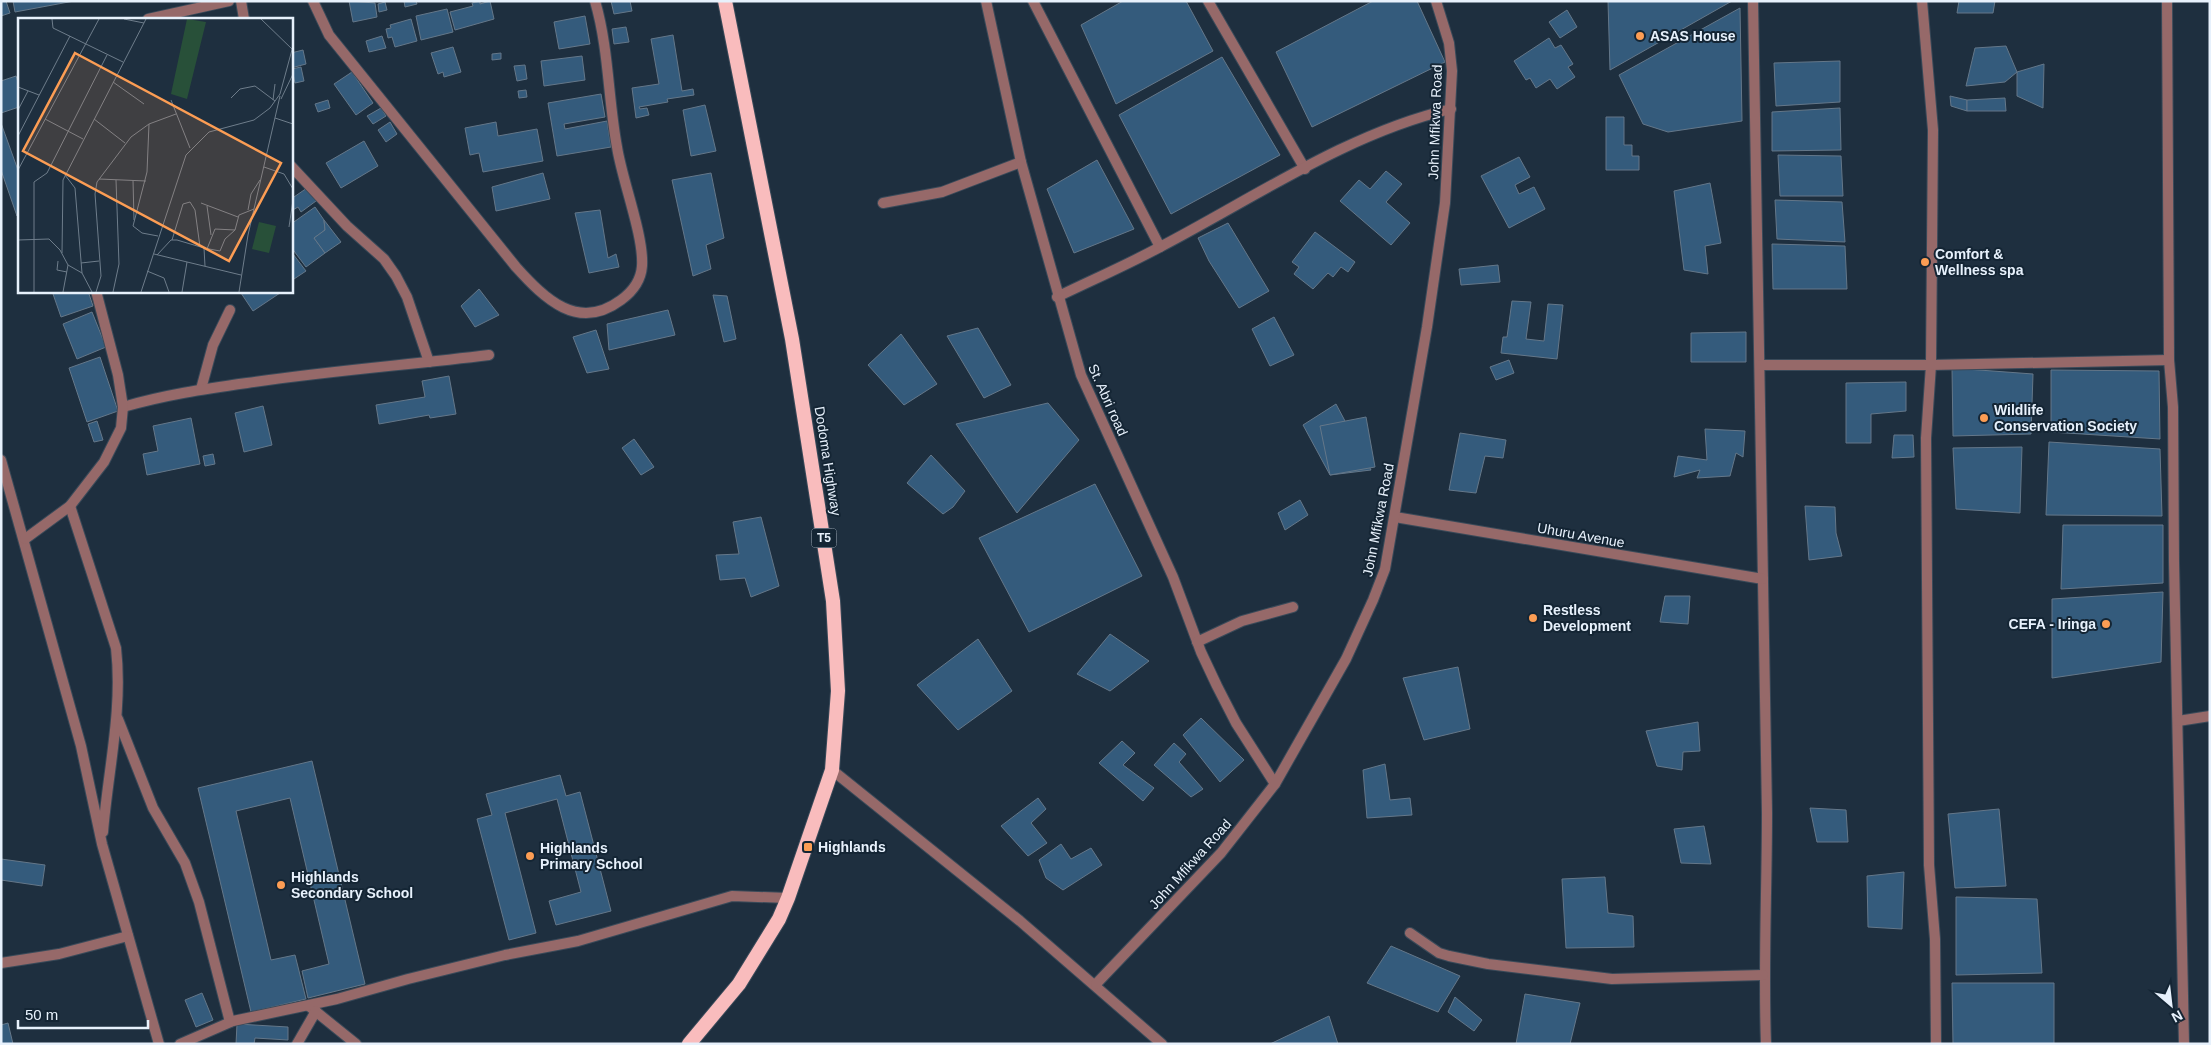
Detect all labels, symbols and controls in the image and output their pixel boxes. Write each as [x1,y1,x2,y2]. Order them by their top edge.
inset map [18,18,292,292]
place label: ASAS House [1650,28,1736,44]
marker: ASAS House [1634,30,1646,42]
street label: John Mfikwa Road [1425,64,1445,180]
place label: Comfort & Wellness spa [1935,246,2024,278]
marker: Comfort & Wellness spa [1919,256,1931,268]
street label: St. Abri road [1085,362,1131,438]
place label: Wildlife Conservation Society [1994,402,2137,434]
street label: Dodoma Highway [811,405,845,517]
marker: Wildlife Conservation Society [1978,412,1990,424]
street label: John Mfikwa Road [1359,462,1397,578]
street label: Uhuru Avenue [1536,519,1626,551]
road number: T5 [812,528,836,548]
place label: Restless Development [1543,602,1631,634]
marker: Restless Development [1527,612,1539,624]
place label: CEFA - Iringa [2009,616,2096,632]
marker: CEFA - Iringa [2100,618,2112,630]
street label: John Mfikwa Road [1146,816,1234,912]
place label: Highlands [818,839,886,855]
place label: Highlands Primary School [540,840,643,872]
marker: Highlands [802,841,814,853]
marker: Highlands Primary School [524,850,536,862]
place label: Highlands Secondary School [291,869,413,901]
marker: Highlands Secondary School [275,879,287,891]
north arrow [2146,980,2196,1030]
scale bar [18,998,148,1030]
text: 50 m [25,1006,58,1023]
text: N [2169,1007,2185,1026]

